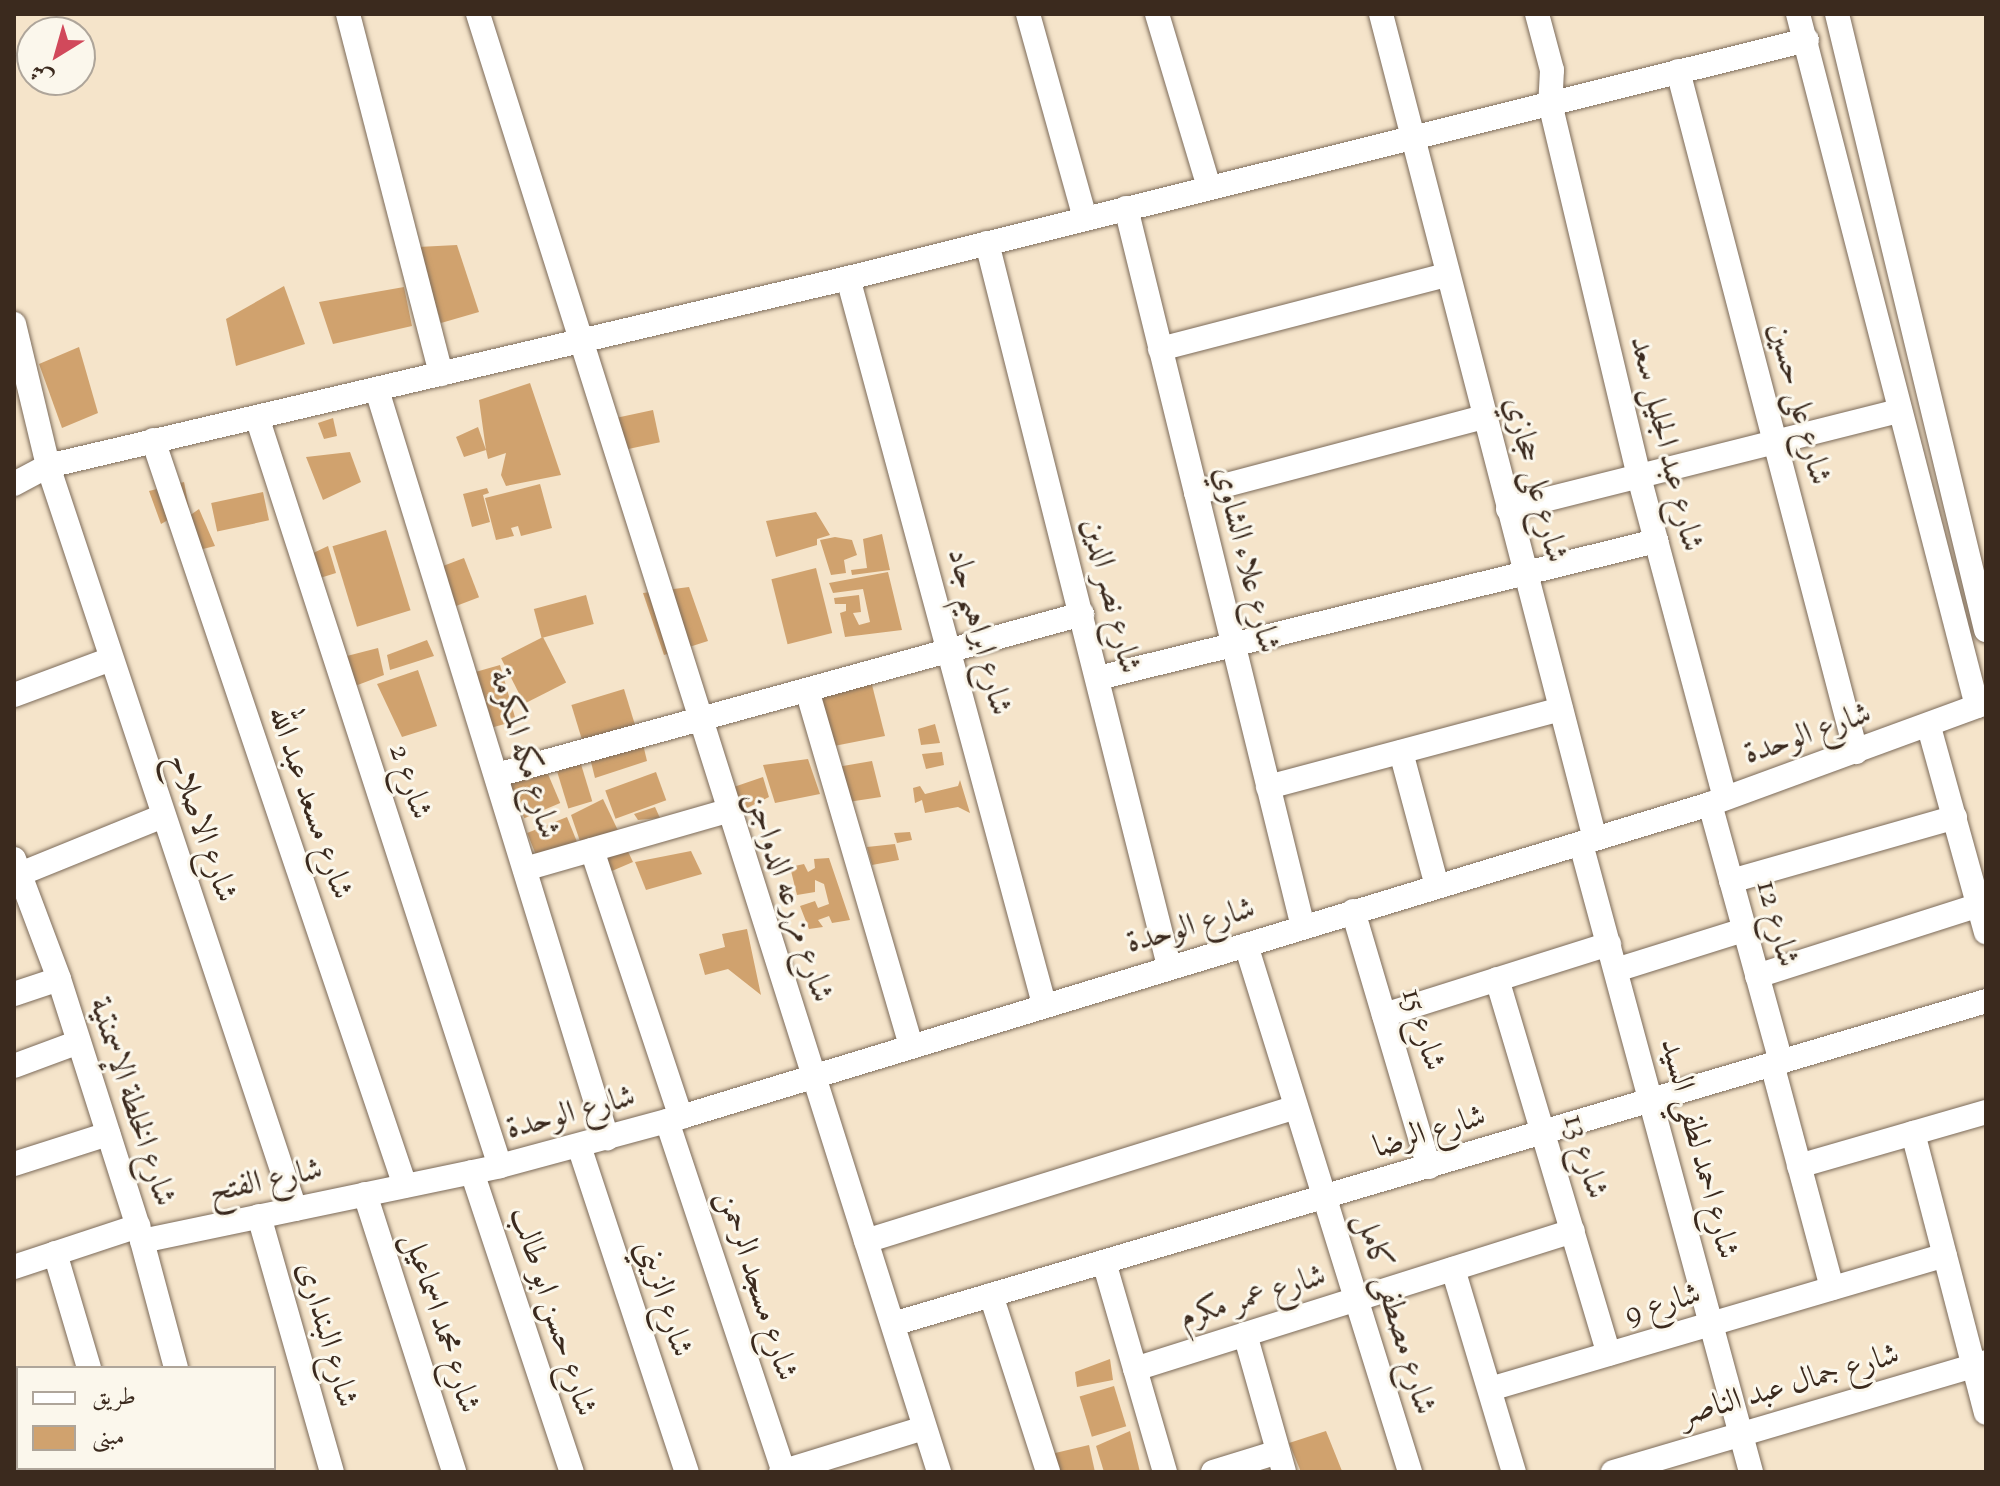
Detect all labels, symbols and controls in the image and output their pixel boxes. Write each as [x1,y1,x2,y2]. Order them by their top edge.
north arrow [16,16,96,96]
text: ش [24,54,61,93]
street label: شارع على حسين [1758,319,1838,489]
street label: شارع عبد الجليل سعد [1620,332,1710,556]
street label: شارع على حجازي [1493,393,1575,567]
street label: شارع علاء الشاوي [1203,463,1287,657]
street label: شارع نصر الدين [1072,514,1148,678]
street label: شارع ابراهيم جاد [937,544,1019,720]
street label: شارع مكه المكرمة [479,664,567,844]
street label: شارع الوحدة [1739,695,1877,775]
street label: شارع مسعد عبد الله [258,701,360,905]
street label: شارع 2 [379,739,439,825]
street label: شارع الاصلاح [158,748,244,908]
street label: شارع مزرعه الدواجن [736,786,840,1008]
street label: شارع 12 [1746,876,1806,972]
street label: شارع الوحدة [1122,890,1260,964]
street label: شارع 15 [1391,984,1453,1076]
street label: شارع الخلطة الإسمنتية [79,993,183,1211]
street label: شارع احمد لطفي السيد [1650,1034,1746,1264]
street label: شارع الوحدة [502,1078,640,1150]
street label: شارع الرضا [1369,1098,1491,1168]
street label: شارع 13 [1553,1110,1615,1204]
street label: شارع الفتح [206,1151,326,1213]
street label: شارع مسجد الرحمن [707,1186,805,1386]
street label: شارع حسن ابو طالب [500,1202,604,1422]
street label: شارع مصطفى كامل [1345,1208,1443,1420]
street label: شارع محمد اسماعيل [393,1228,487,1418]
street label: شارع الزيني [626,1236,700,1362]
street label: شارع البندارى [287,1258,365,1412]
street label: شارع عمر مكرم [1175,1258,1331,1338]
street label: شارع 9 [1620,1276,1706,1334]
street label: شارع جمال عبد الناصر [1676,1336,1904,1436]
legend [16,1366,276,1470]
text: طريق [92,1381,136,1415]
text: مبنى [92,1421,125,1455]

